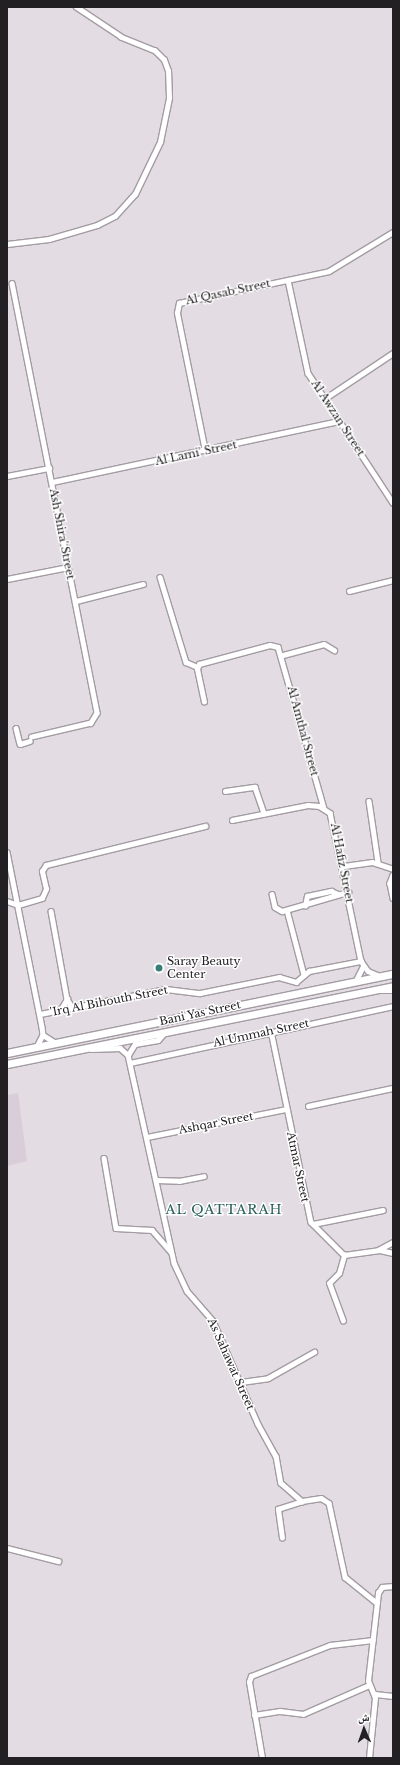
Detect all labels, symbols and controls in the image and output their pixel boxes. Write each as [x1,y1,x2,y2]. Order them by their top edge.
street label: Al Qasab Street [184,277,272,307]
street label: Al Awzan Street [308,377,368,459]
street label: Al Lami' Street [154,438,238,468]
street label: Ash Shira' Street [47,487,77,581]
street label: Al Amthal Street [285,684,321,778]
street label: Al Hafiz Street [328,822,356,904]
place label: Saray Beauty Center [167,955,241,981]
marker: Saray Beauty Center [154,963,164,973]
street label: 'Irq Al Bihouth Street [49,983,169,1019]
street label: Bani Yas Street [158,998,242,1028]
street label: Al Ummah Street [212,1016,310,1050]
street label: Ashqar Street [178,1109,254,1137]
street label: Atmar Street [284,1130,312,1204]
district label: AL QATTARAH [165,1202,283,1218]
street label: As Sahawat Street [205,1316,257,1412]
north arrow [344,1709,384,1749]
text: ش [357,1710,370,1724]

